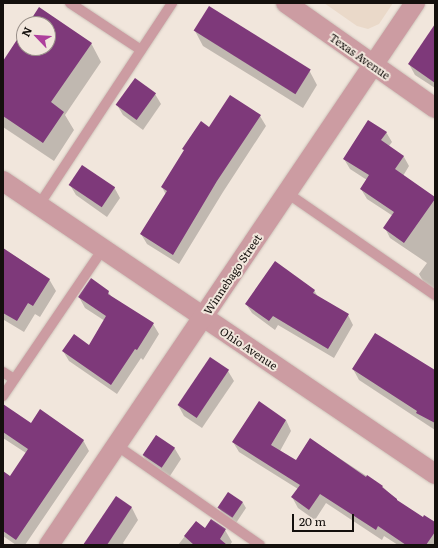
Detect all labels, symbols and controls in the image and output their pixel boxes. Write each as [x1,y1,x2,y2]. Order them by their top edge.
north arrow [16,16,56,56]
text: N [17,24,35,39]
street label: Texas Avenue [327,30,393,82]
street label: Winnebago Street [200,231,264,317]
street label: Ohio Avenue [218,324,280,372]
scale bar [294,506,356,532]
text: 20 m [299,512,326,530]

